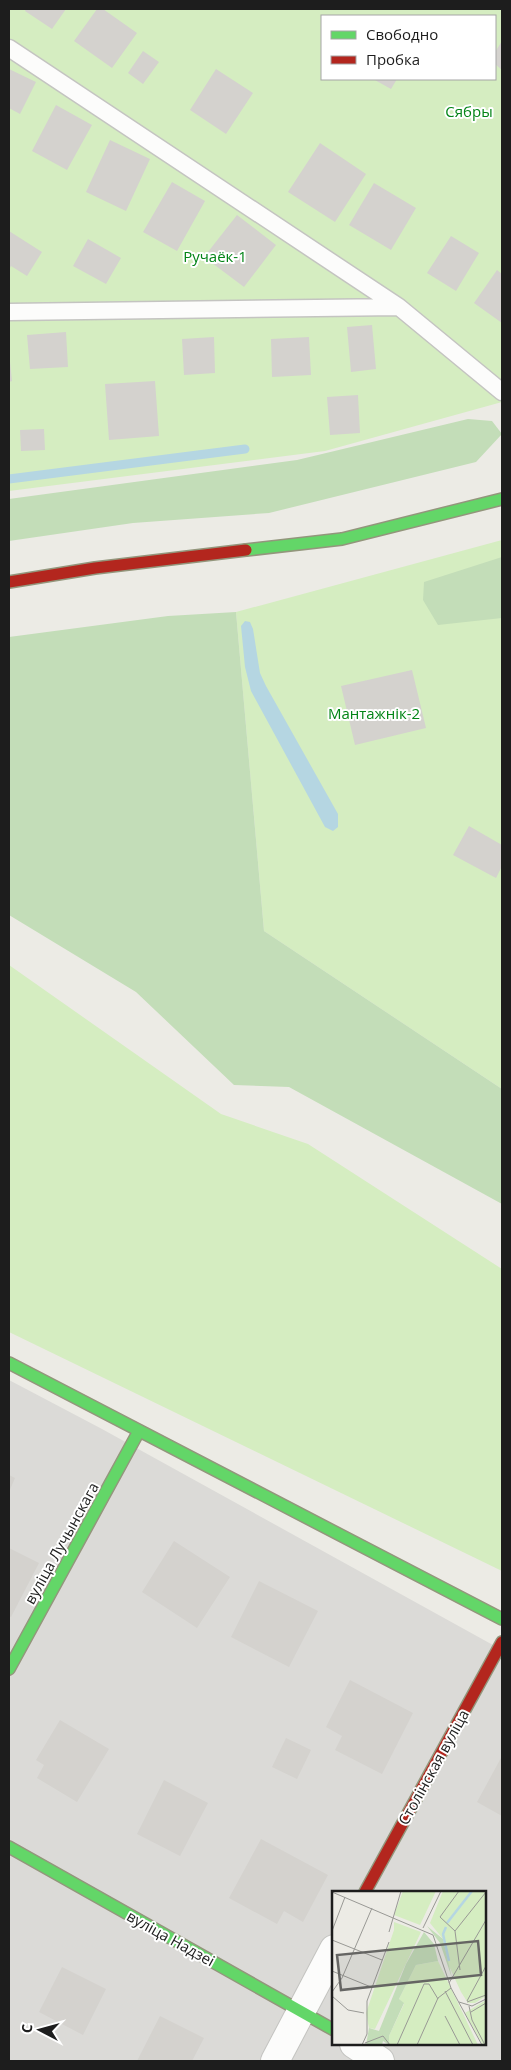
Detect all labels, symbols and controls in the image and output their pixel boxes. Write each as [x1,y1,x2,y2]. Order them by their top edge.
legend [321,15,496,80]
text: Свободно [366,24,438,44]
text: Пробка [366,49,420,69]
park label: Сябры [445,101,493,121]
park label: Ручаёк-1 [183,246,247,266]
park label: Мантажнік-2 [328,703,420,723]
street label: вуліца Лучынскага [19,1479,103,1607]
street label: Столінская вуліца [393,1706,473,1828]
inset map [332,1891,486,2045]
street label: вуліца Надзеі [123,1906,219,1970]
north arrow [15,2005,65,2055]
text: С [17,2023,36,2034]

